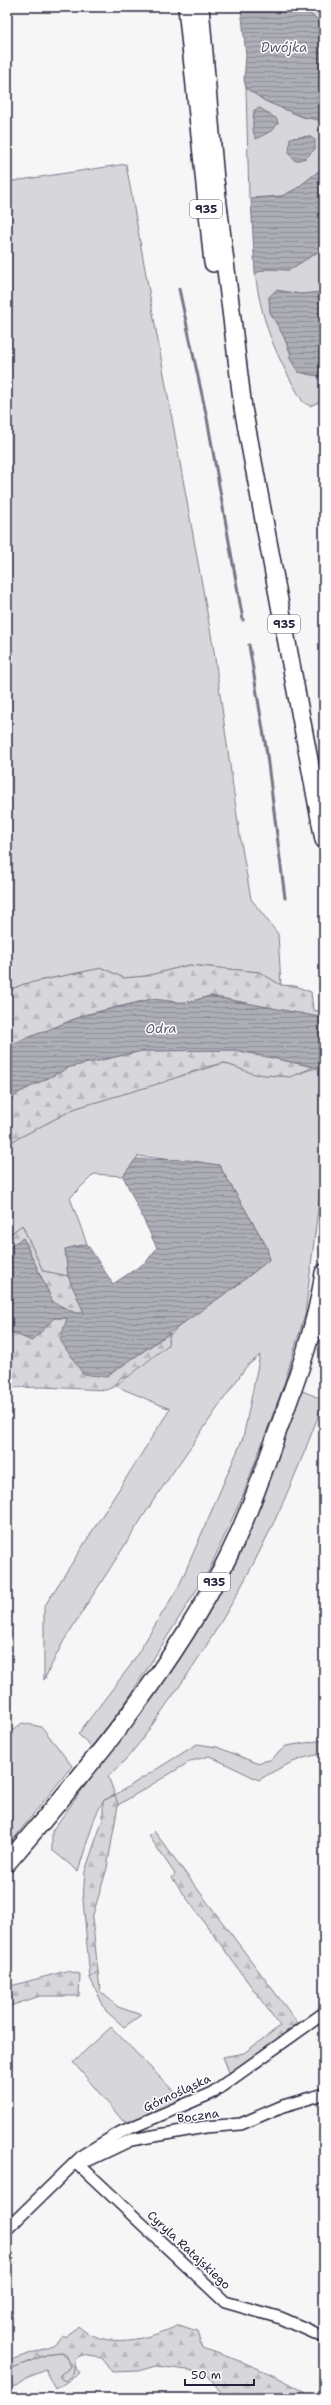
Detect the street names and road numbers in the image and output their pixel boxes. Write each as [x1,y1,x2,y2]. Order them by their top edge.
road number: 935 [190,200,222,218]
road number: 935 [268,615,300,633]
road number: 935 [198,1573,230,1591]
street label: Górnośląska [141,2070,214,2116]
street label: Boczna [176,2105,220,2127]
street label: Cyryla Ratajskiego [144,2207,234,2293]

